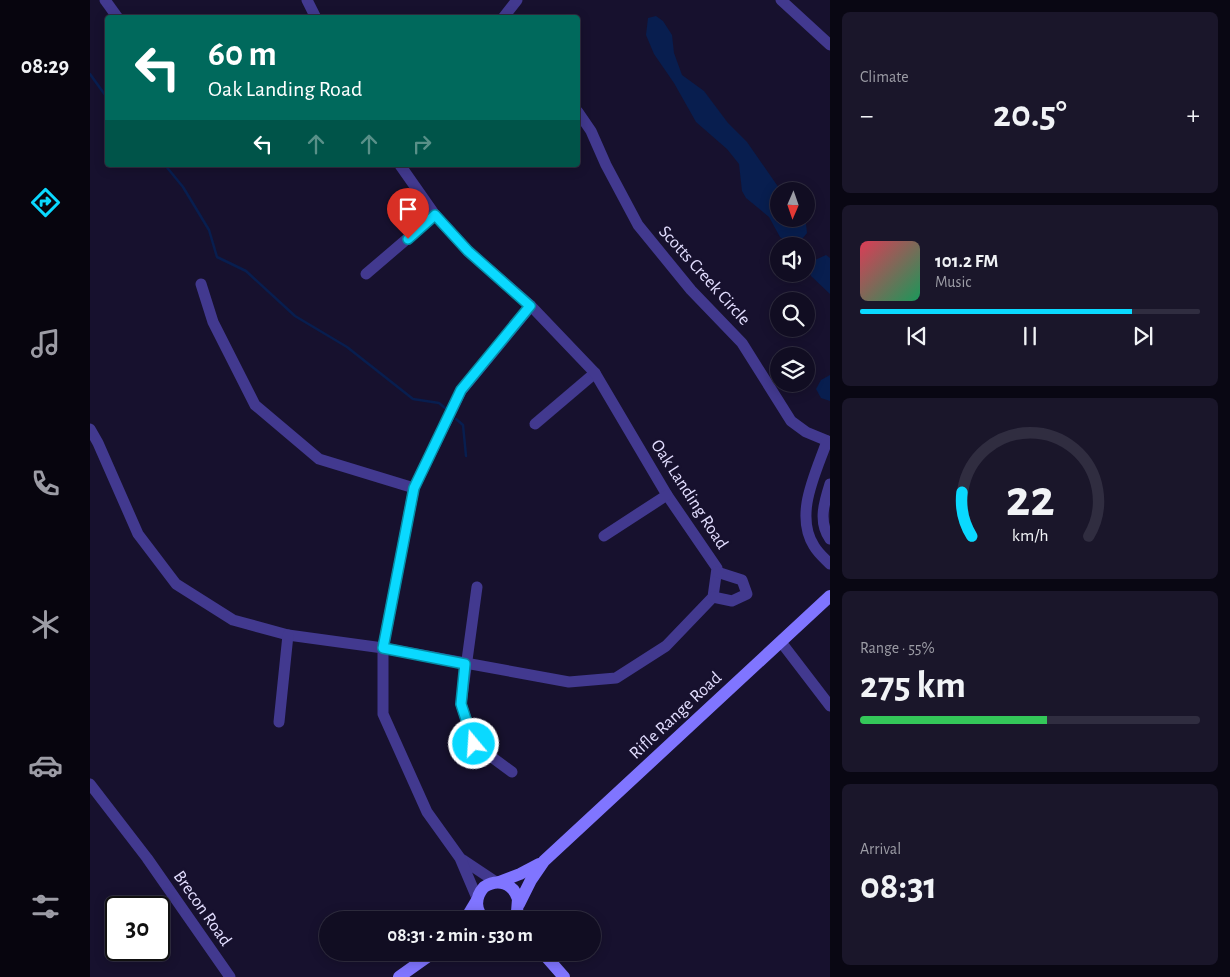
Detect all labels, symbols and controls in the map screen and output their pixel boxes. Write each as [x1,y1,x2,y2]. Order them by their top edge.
icon: left [125,35,190,100]
text: 60 m [208,37,277,72]
text: 08:29 [21,55,69,77]
text: Climate [860,69,909,85]
text: Oak Landing Road [208,78,362,100]
text: 20.5° [993,96,1067,134]
text: − [860,102,873,130]
text: + [1187,102,1200,130]
icon: left [249,130,277,158]
icon: ahead [302,130,330,158]
icon: ahead [355,130,383,158]
icon: right [408,130,436,158]
north arrow [770,182,815,228]
map controls [770,182,815,392]
icon: directions [28,185,63,220]
pin [387,188,429,239]
icon: arrive [394,195,422,223]
street label: Scotts Creek Circle [655,223,753,329]
button: sound [770,237,815,282]
text: 101.2 FM [935,252,998,271]
text: Music [935,274,971,290]
button: search [770,292,815,337]
icon: previous [903,322,931,350]
icon: pause [1016,322,1044,350]
icon: next [1129,322,1157,350]
icon: music [28,326,63,361]
button: layers [770,347,815,392]
street label: Oak Landing Road [647,437,731,552]
icon: phone [28,466,63,501]
text: 22 [1006,473,1054,525]
text: km/h [1012,527,1048,545]
icon: climate [28,607,63,642]
text: Range · 55% [860,640,935,656]
text: 275 km [860,667,966,705]
street label: Rifle Range Road [626,669,725,763]
position arrow [447,717,499,769]
icon: car [28,748,63,783]
text: Arrival [860,841,901,857]
street label: Brecon Road [170,868,235,949]
text: 08:31 [860,868,937,906]
icon: filters [28,889,63,924]
speed limit sign: 30 [105,896,170,961]
text: 08:31 · 2 min · 530 m [387,926,533,945]

